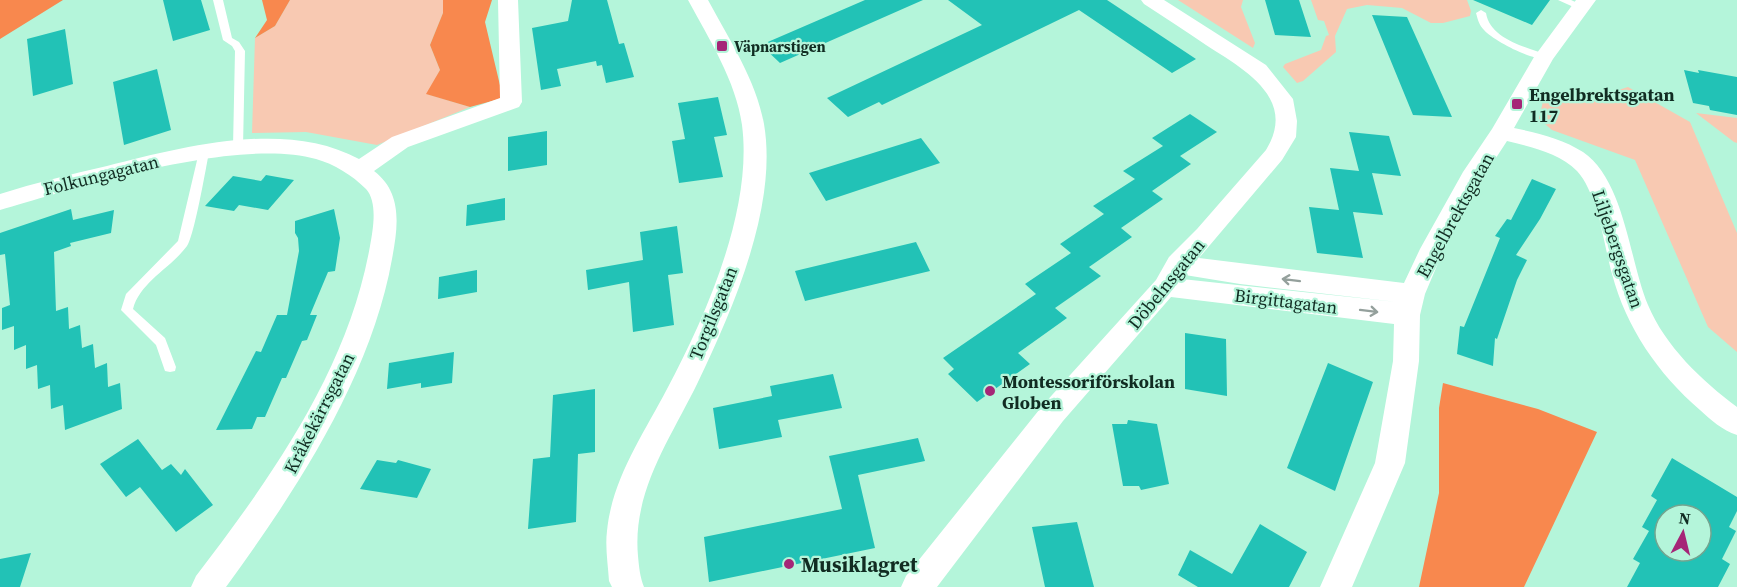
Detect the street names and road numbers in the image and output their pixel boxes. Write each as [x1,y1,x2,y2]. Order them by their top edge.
street label: Engelbrektsgatan [1410,148,1500,282]
street label: Folkungagatan [41,149,161,201]
street label: Liljebergsgatan [1586,187,1650,312]
street label: Döbelnsgatan [1122,233,1210,335]
street label: Torgilsgatan [683,262,743,363]
street label: Birgittagatan [1233,282,1339,320]
street label: Kråkekärrsgatan [278,348,360,478]

